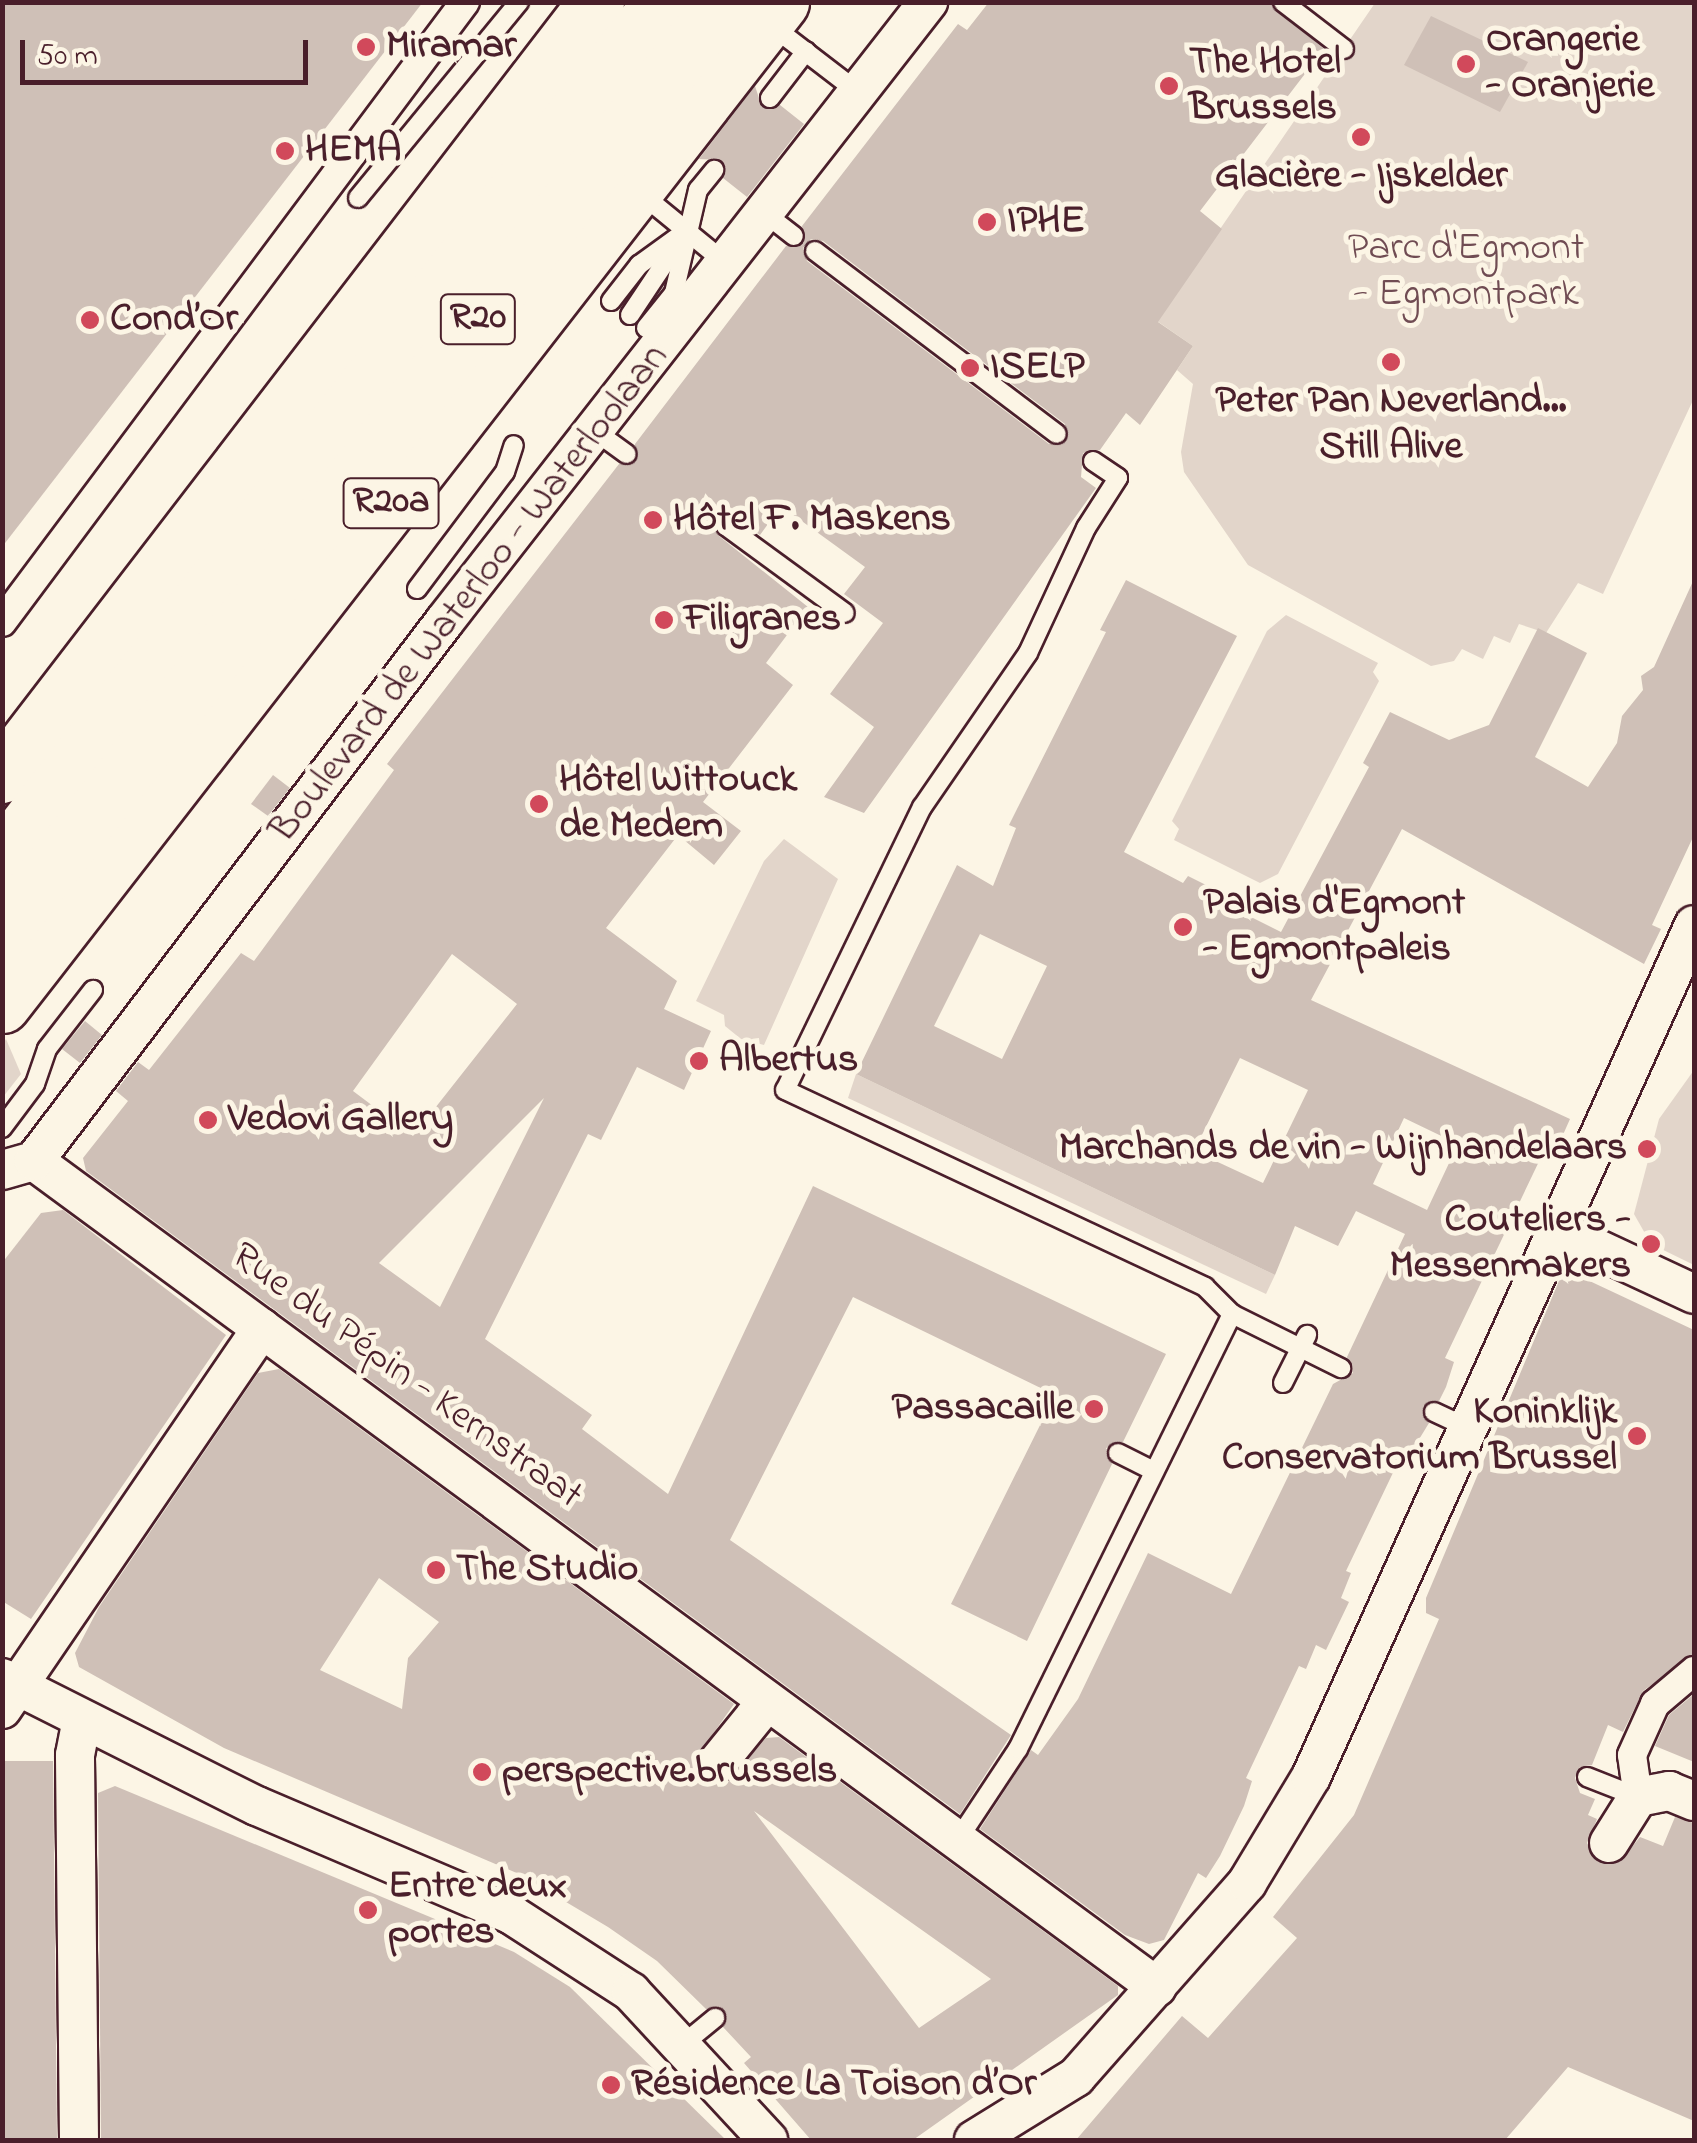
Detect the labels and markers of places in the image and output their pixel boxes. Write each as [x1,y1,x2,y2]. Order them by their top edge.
place label: Orangerie - Oranjerie [1486,17,1654,111]
place label: Miramar [386,23,517,71]
marker: Miramar [355,36,377,58]
place label: The Hotel Brussels [1189,39,1341,133]
marker: Orangerie - Oranjerie [1455,53,1477,75]
marker: The Hotel Brussels [1158,75,1180,97]
marker: Glacière - Ijskelder [1350,126,1372,148]
place label: HEMA [305,127,401,175]
marker: HEMA [274,140,296,162]
place label: Glacière - Ijskelder [1215,153,1507,201]
place label: IPHE [1007,198,1085,246]
marker: IPHE [976,211,998,233]
place label: Cond’Or [110,296,238,344]
marker: Cond’Or [79,309,101,331]
place label: ISELP [990,344,1085,392]
marker: Peter Pan Neverland… Still Alive [1380,351,1402,373]
marker: ISELP [959,357,981,379]
place label: Peter Pan Neverland… Still Alive [1215,378,1567,472]
place label: Hôtel F. Maskens [673,496,951,544]
marker: Hôtel F. Maskens [642,509,664,531]
place label: Filigranes [684,596,841,644]
marker: Filigranes [653,609,675,631]
place label: Hôtel Wittouck de Medem [559,757,797,851]
marker: Hôtel Wittouck de Medem [528,793,550,815]
place label: Palais d'Egmont - Egmontpaleis [1203,880,1465,974]
marker: Palais d'Egmont - Egmontpaleis [1172,916,1194,938]
place label: Albertus [719,1037,858,1085]
marker: Albertus [688,1050,710,1072]
place label: Vedovi Gallery [228,1096,453,1144]
marker: Vedovi Gallery [197,1109,219,1131]
place label: Marchands de vin - Wijnhandelaars [1059,1125,1627,1173]
marker: Marchands de vin - Wijnhandelaars [1636,1138,1658,1160]
place label: Couteliers - Messenmakers [1390,1197,1631,1291]
marker: Couteliers - Messenmakers [1640,1233,1662,1255]
place label: Passacaille [891,1385,1074,1433]
place label: Koninklijk Conservatorium Brussel [1222,1389,1617,1483]
marker: Passacaille [1083,1398,1105,1420]
marker: Koninklijk Conservatorium Brussel [1626,1425,1648,1447]
place label: The Studio [456,1546,638,1594]
marker: The Studio [425,1559,447,1581]
place label: perspective.brussels [502,1748,837,1796]
marker: perspective.brussels [471,1761,493,1783]
place label: Entre deux portes [388,1863,567,1957]
marker: Entre deux portes [357,1899,379,1921]
place label: Résidence La Toison d’Or [631,2061,1036,2109]
marker: Résidence La Toison d’Or [600,2074,622,2096]

